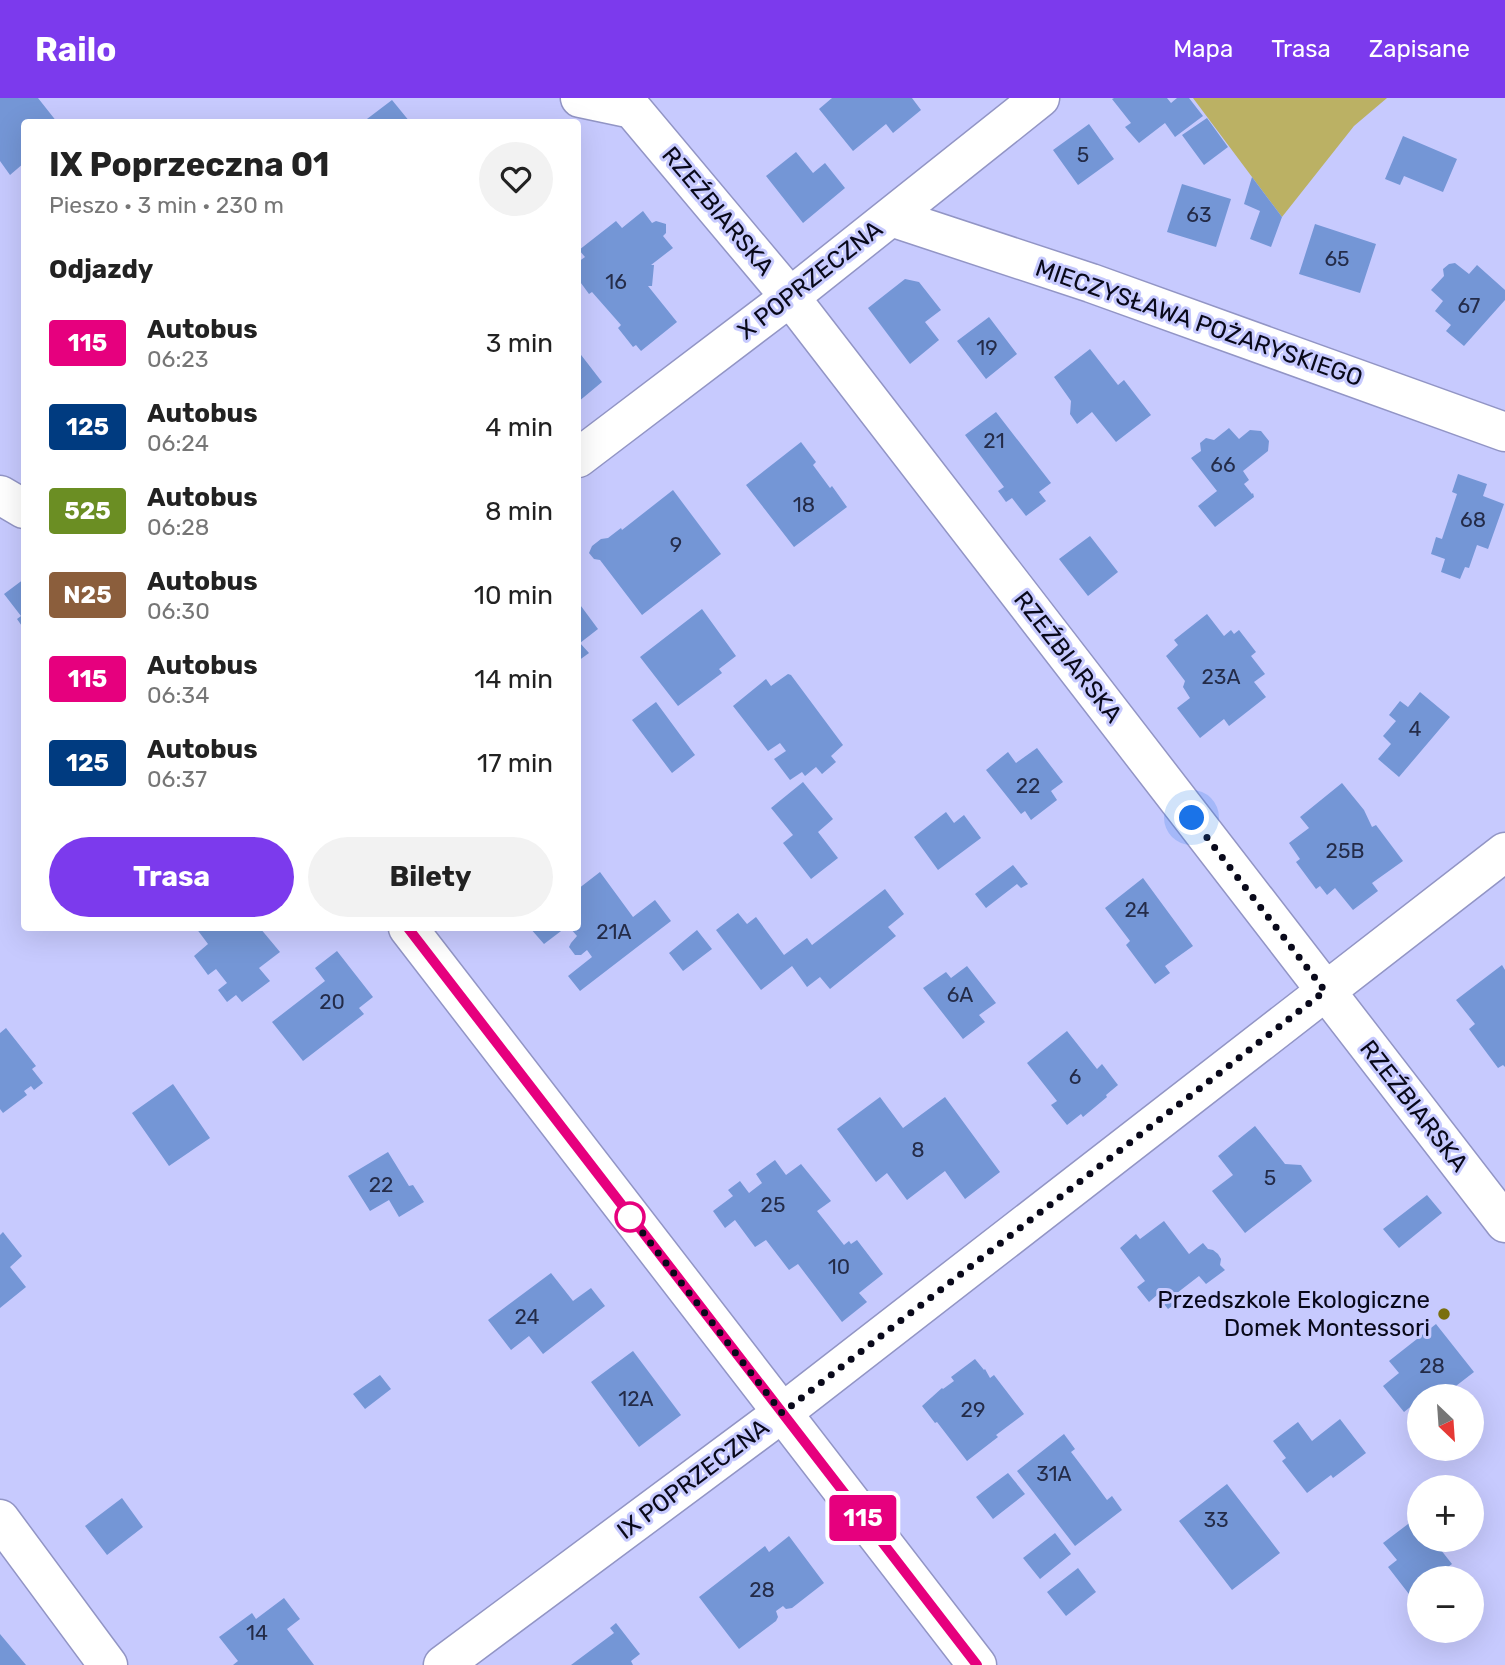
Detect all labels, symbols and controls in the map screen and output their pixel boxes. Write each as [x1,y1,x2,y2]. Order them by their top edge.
text: Railo [35,30,116,69]
text: Mapa [1173,35,1233,63]
text: Trasa [1271,35,1331,63]
text: Zapisane [1369,35,1470,63]
street label: RZEŹBIARSKA [656,141,780,281]
button: heart [479,142,553,216]
house number: 5 [1077,142,1089,167]
text: IX Poprzeczna 01 [49,145,330,184]
text: Pieszo · 3 min · 230 m [49,191,284,219]
house number: 63 [1186,202,1212,227]
street label: X POPRZECZNA [732,215,888,345]
house number: 65 [1324,246,1350,271]
text: Odjazdy [49,254,153,285]
street label: MIECZYSŁAWA POŻARYSKIEGO [1032,254,1366,392]
house number: 16 [605,269,627,294]
house number: 67 [1458,293,1481,318]
text: Autobus [147,314,258,345]
text: 3 min [486,328,553,359]
text: 115 [68,329,107,357]
house number: 19 [976,335,998,360]
text: 06:23 [147,345,209,373]
text: Autobus [147,398,258,429]
text: 4 min [485,412,553,443]
text: 125 [66,413,109,441]
house number: 21 [983,428,1005,453]
text: 06:24 [147,429,209,457]
house number: 66 [1210,452,1236,477]
text: Autobus [147,482,258,513]
house number: 18 [793,492,815,517]
text: 8 min [485,496,553,527]
text: 525 [64,497,111,525]
house number: 68 [1460,507,1486,532]
text: 06:28 [147,513,210,541]
house number: 9 [670,532,682,557]
text: Autobus [147,566,258,597]
text: 10 min [474,580,553,611]
text: N25 [63,581,112,609]
street label: RZEŹBIARSKA [1008,586,1128,728]
text: 06:30 [147,597,210,625]
text: Autobus [147,650,258,681]
text: 14 min [474,664,553,695]
house number: 23A [1201,664,1241,689]
text: 115 [68,665,107,693]
text: 06:34 [147,681,209,709]
house number: 4 [1408,716,1422,741]
text: Autobus [147,734,258,765]
text: 17 min [477,748,553,779]
text: 125 [66,749,109,777]
text: 06:37 [147,765,207,793]
house number: 22 [1016,773,1040,798]
your location [1174,800,1209,835]
button: Trasa [49,837,294,917]
button: Bilety [308,837,553,917]
house number: 25B [1326,838,1364,863]
house number: 24 [1124,897,1150,922]
house number: 21A [596,919,632,944]
house number: 6A [947,982,973,1007]
house number: 20 [319,989,345,1014]
street label: RZEŹBIARSKA [1354,1035,1474,1177]
house number: 6 [1069,1064,1081,1089]
house number: 8 [911,1137,925,1162]
house number: 5 [1264,1165,1276,1190]
house number: 22 [369,1172,393,1197]
house number: 25 [761,1192,785,1217]
unlabelled marker [615,1202,645,1232]
house number: 10 [828,1254,850,1279]
place label: Przedszkole Ekologiczne Domek Montessori [1157,1286,1430,1342]
house number: 24 [514,1304,540,1329]
marker: Przedszkole Ekologiczne Domek Montessori [1436,1306,1452,1322]
house number: 28 [1419,1353,1445,1378]
north arrow [1407,1384,1484,1461]
map controls [1407,1384,1484,1643]
house number: 12A [618,1386,654,1411]
house number: 29 [961,1397,985,1422]
street label: IX POPRZECZNA [612,1413,774,1545]
house number: 31A [1036,1461,1072,1486]
button: + [1407,1475,1484,1552]
line badge: 115 [823,1495,903,1541]
text: 115 [843,1504,883,1532]
house number: 33 [1203,1507,1229,1532]
button: − [1407,1566,1484,1643]
house number: 28 [749,1577,775,1602]
house number: 14 [246,1620,268,1645]

